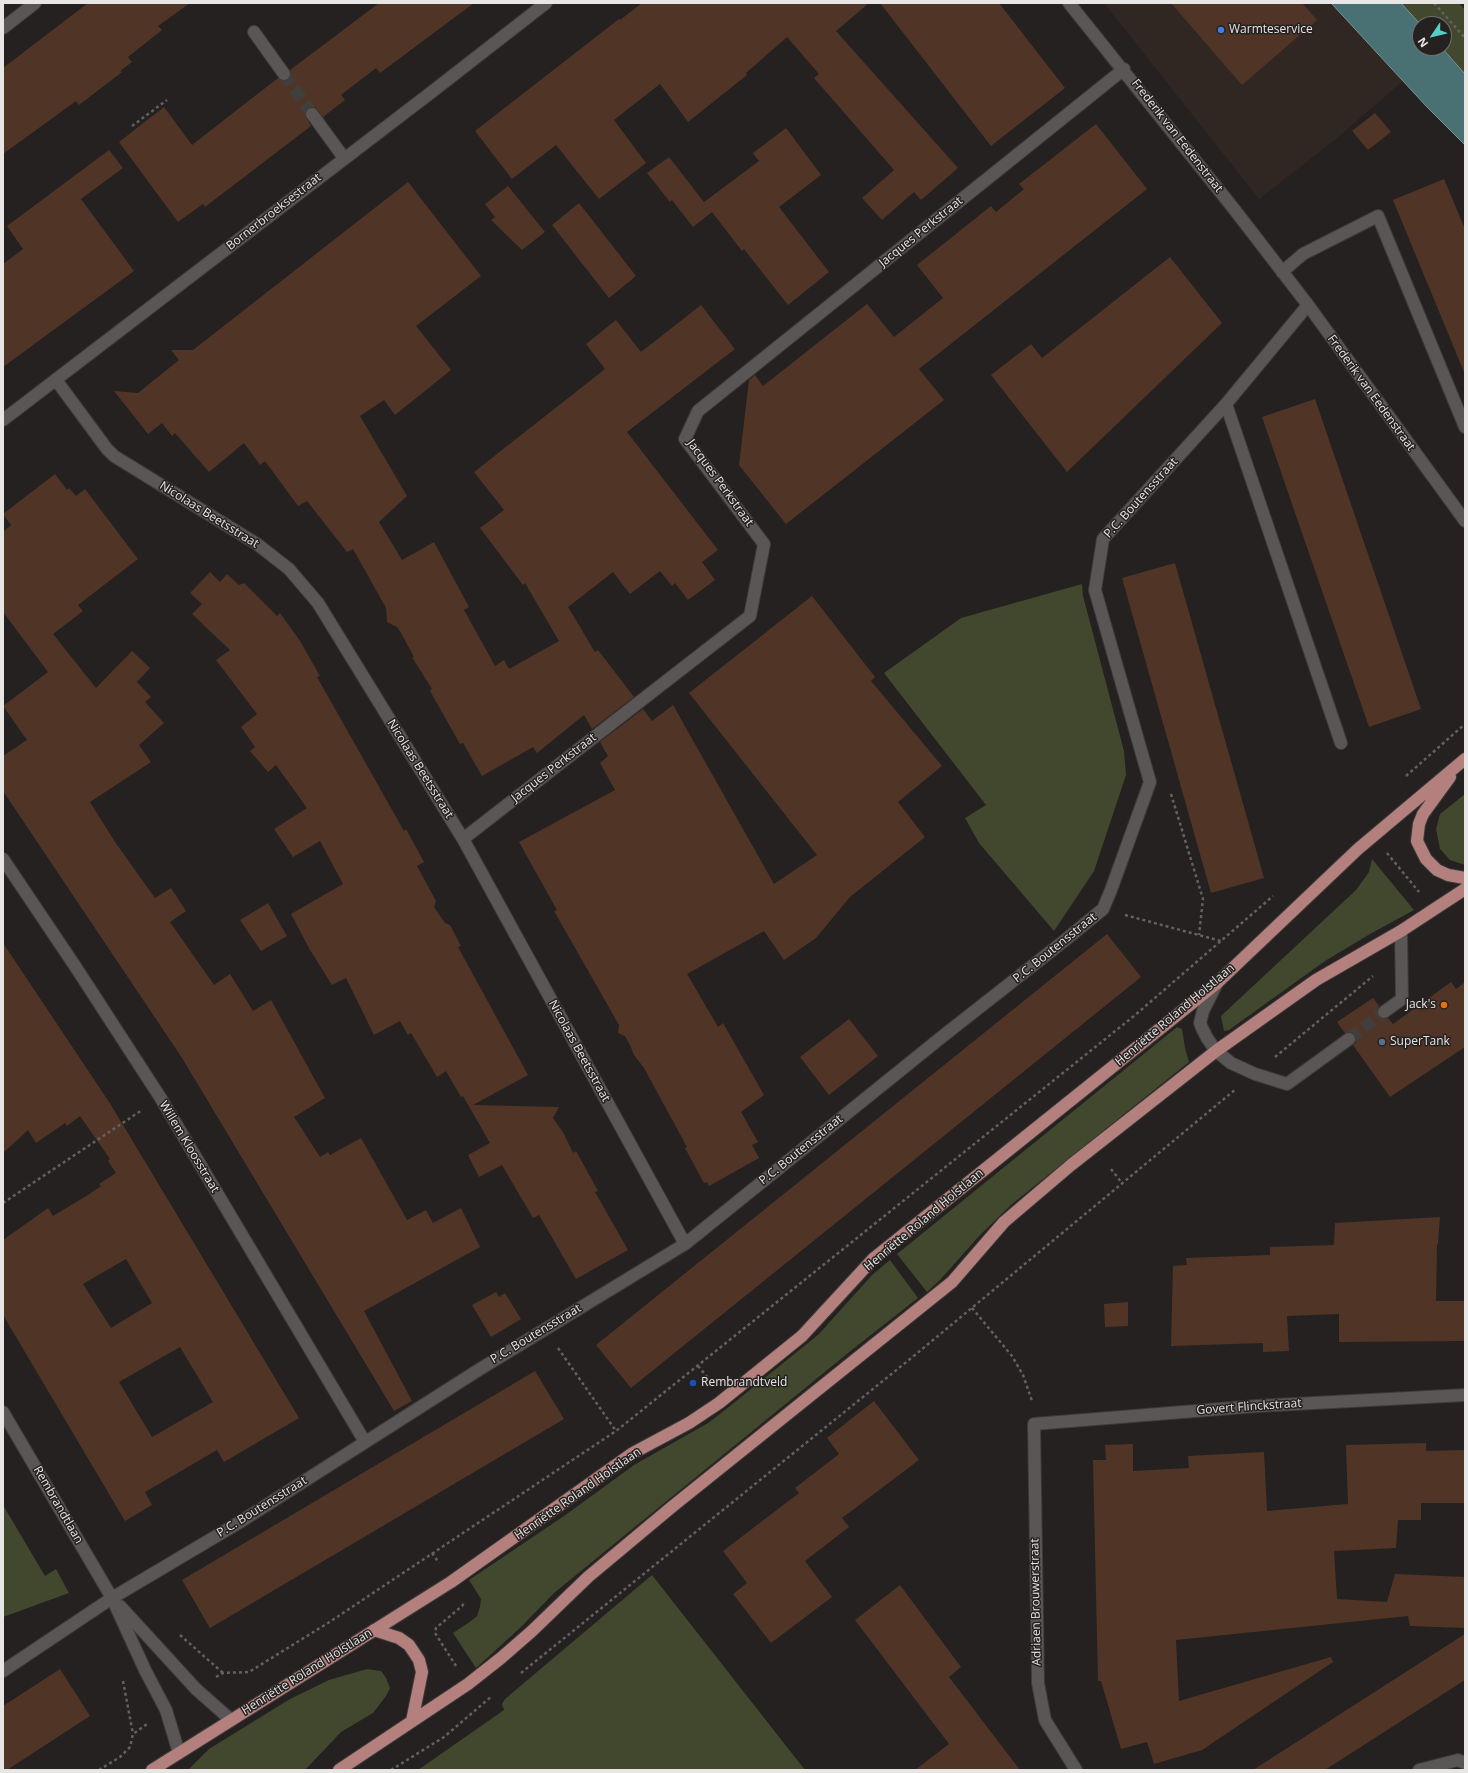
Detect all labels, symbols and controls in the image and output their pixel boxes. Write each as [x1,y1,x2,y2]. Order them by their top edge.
north arrow [1412,16,1452,56]
place label: Warmteservice [1229,23,1313,37]
marker: Warmteservice [1216,25,1226,35]
text: N [1414,35,1431,51]
street label: Frederik van Eedenstraat [1128,76,1226,196]
street label: Bornerbroeksestraat [224,171,324,253]
street label: Jacques Perkstraat [876,194,966,270]
street label: Frederik van Eedenstraat [1324,332,1418,454]
street label: Jacques Perkstraat [684,437,756,529]
street label: P.C. Boutensstraat [1101,455,1181,541]
street label: Nicolaas Beetsstraat [157,479,261,551]
street label: Nicolaas Beetsstraat [384,717,456,821]
street label: Jacques Perkstraat [509,730,599,806]
street label: P.C. Boutensstraat [1010,910,1100,986]
street label: Henriëtte Roland Holstlaan [1113,961,1237,1069]
street label: Nicolaas Beetsstraat [545,998,613,1104]
place label: Jack's [1406,998,1436,1012]
marker: Jack's [1439,1000,1449,1010]
place label: SuperTank [1390,1035,1450,1049]
marker: SuperTank [1377,1037,1387,1047]
street label: Willem Kloosstraat [156,1099,222,1195]
street label: P.C. Boutensstraat [756,1112,846,1188]
street label: Henriëtte Roland Holstlaan [862,1166,986,1274]
street label: P.C. Boutensstraat [488,1301,584,1367]
place label: Rembrandtveld [701,1376,787,1390]
marker: Rembrandtveld [688,1378,698,1388]
street label: Govert Flinckstraat [1196,1396,1302,1418]
street label: Henriëtte Roland Holstlaan [512,1445,644,1543]
street label: Rembrandtlaan [30,1464,86,1546]
street label: P.C. Boutensstraat [214,1474,310,1540]
street label: Adriaen Brouwerstraat [1028,1538,1044,1666]
street label: Henriëtte Roland Holstlaan [239,1626,375,1718]

